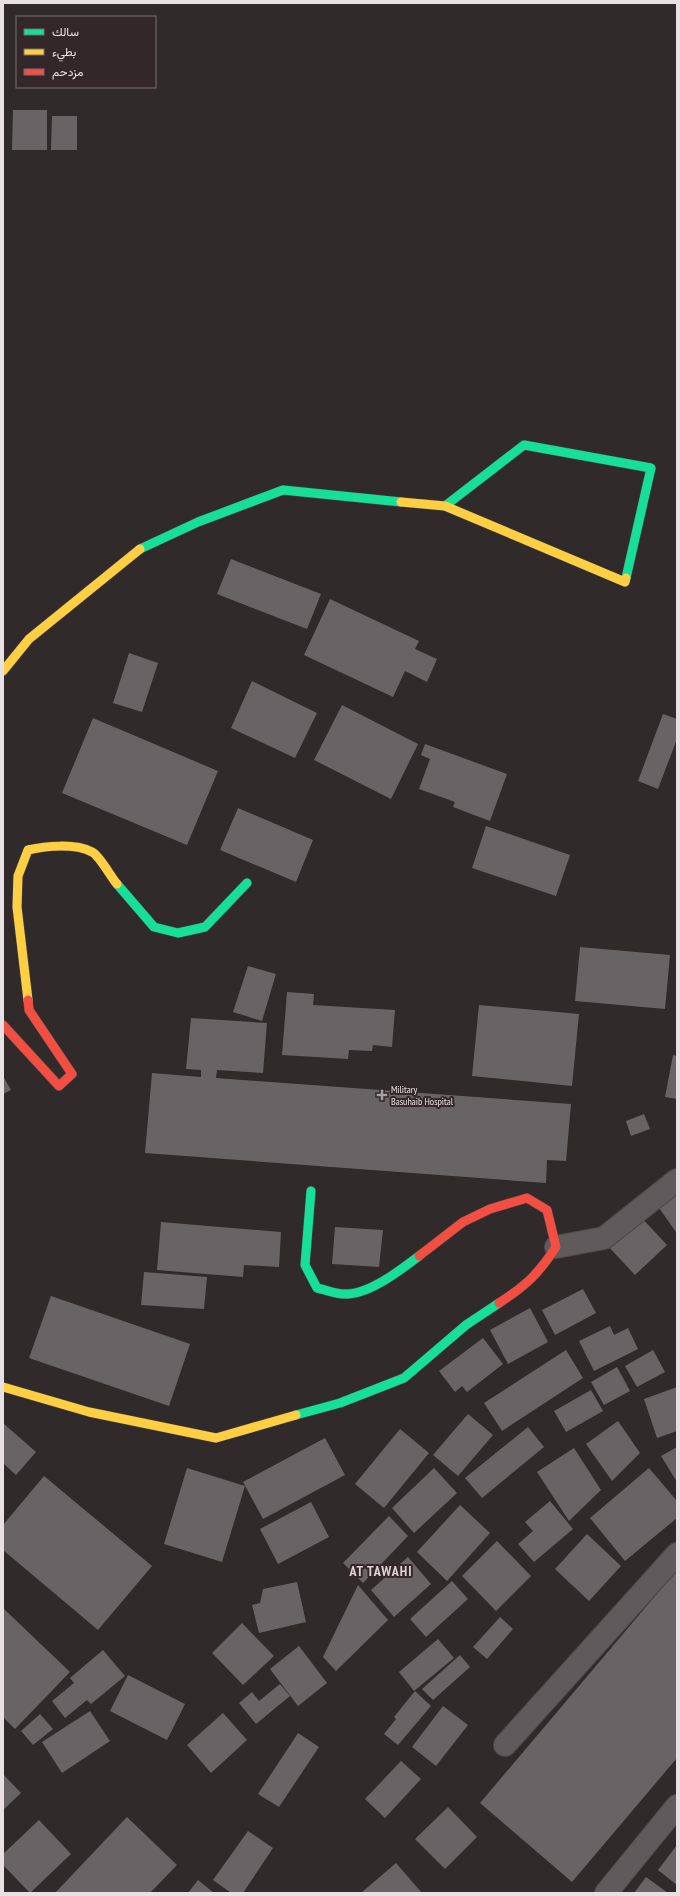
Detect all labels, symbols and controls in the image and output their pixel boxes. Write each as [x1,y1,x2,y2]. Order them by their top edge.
legend [16,16,156,88]
text: سالك [52,24,79,39]
text: بطيء [52,44,76,62]
text: مزدحم [52,64,83,80]
place label: Military Basuhaib Hospital [391,1083,454,1108]
marker: Military Basuhaib Hospital [376,1089,388,1101]
district label: AT TAWAHI [348,1562,413,1580]

